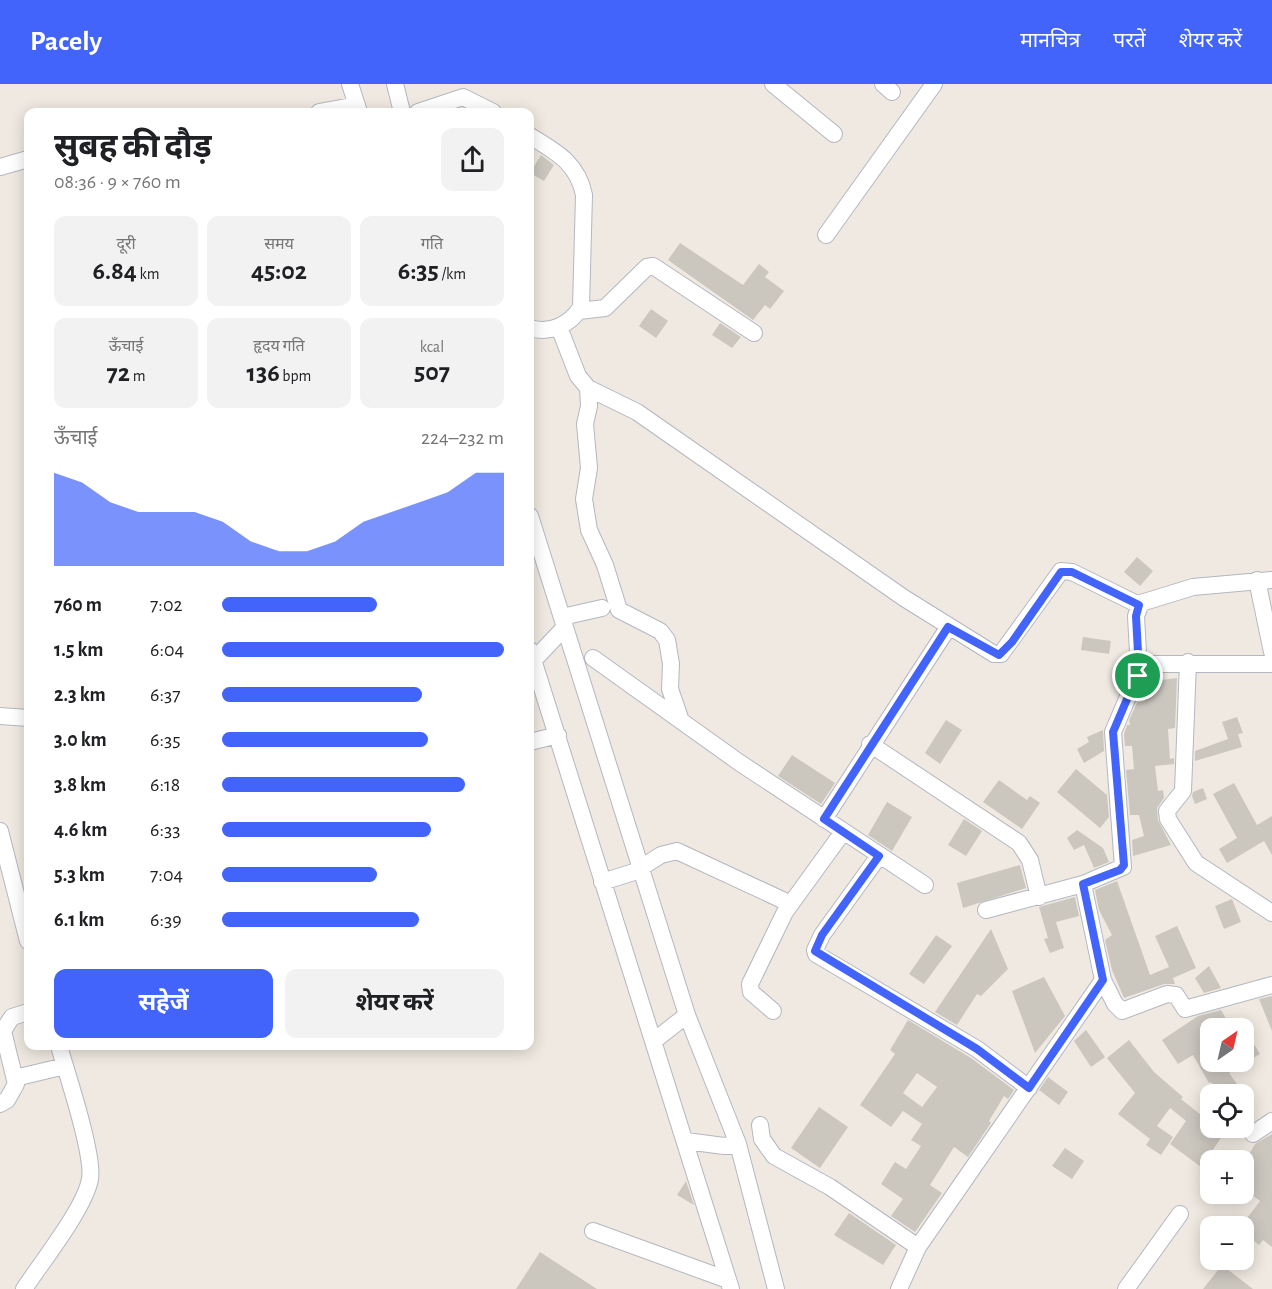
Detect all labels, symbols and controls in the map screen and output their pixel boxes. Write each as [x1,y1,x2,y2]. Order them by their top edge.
text: Pacely [30,28,102,56]
text: मानचित्र [1020,30,1080,51]
text: परतें [1113,30,1146,51]
text: शेयर करें [1179,30,1242,51]
button: share [441,128,504,191]
text: सुबह की दौड़ [54,131,212,164]
text: 08:36 · 9 × 760 m [54,172,181,192]
text: दूरी [116,236,136,252]
text: समय [264,236,294,252]
text: गति [421,236,443,252]
text: 6.84 [92,258,137,284]
text: 45:02 [251,258,307,284]
text: 6:35 [398,258,439,284]
text: km [137,266,160,282]
text: /km [439,266,466,282]
text: ऊँचाई [109,338,143,354]
text: हृदय गति [253,338,305,354]
text: kcal [420,339,444,355]
text: 507 [414,359,450,385]
text: 72 [107,360,130,386]
text: 136 [247,360,280,386]
text: m [130,368,145,384]
text: bpm [280,368,311,384]
text: ऊँचाई [54,428,97,448]
text: 224–232 m [421,428,504,448]
text: 760 m [54,595,102,615]
text: 7:02 [150,595,183,615]
text: 1.5 km [54,640,103,660]
text: 6:04 [150,640,184,660]
pin [1112,650,1163,701]
icon: arrive [1121,659,1154,692]
text: 2.3 km [54,685,106,705]
text: 6:37 [150,685,181,705]
text: 3.0 km [54,730,107,750]
text: 6:35 [150,730,181,750]
text: 3.8 km [54,775,106,795]
text: 6:18 [150,775,180,795]
text: 4.6 km [54,820,107,840]
text: 6:33 [150,820,180,840]
text: 5.3 km [54,865,105,885]
text: 7:04 [150,865,183,885]
text: 6.1 km [54,910,105,930]
text: 6:39 [150,910,182,930]
button: सहेजें [54,969,273,1038]
button: शेयर करें [285,969,504,1038]
north arrow [1200,1018,1254,1072]
map controls [1200,1018,1254,1270]
button: locate [1200,1084,1254,1138]
button: + [1200,1150,1254,1204]
button: − [1200,1216,1254,1270]

